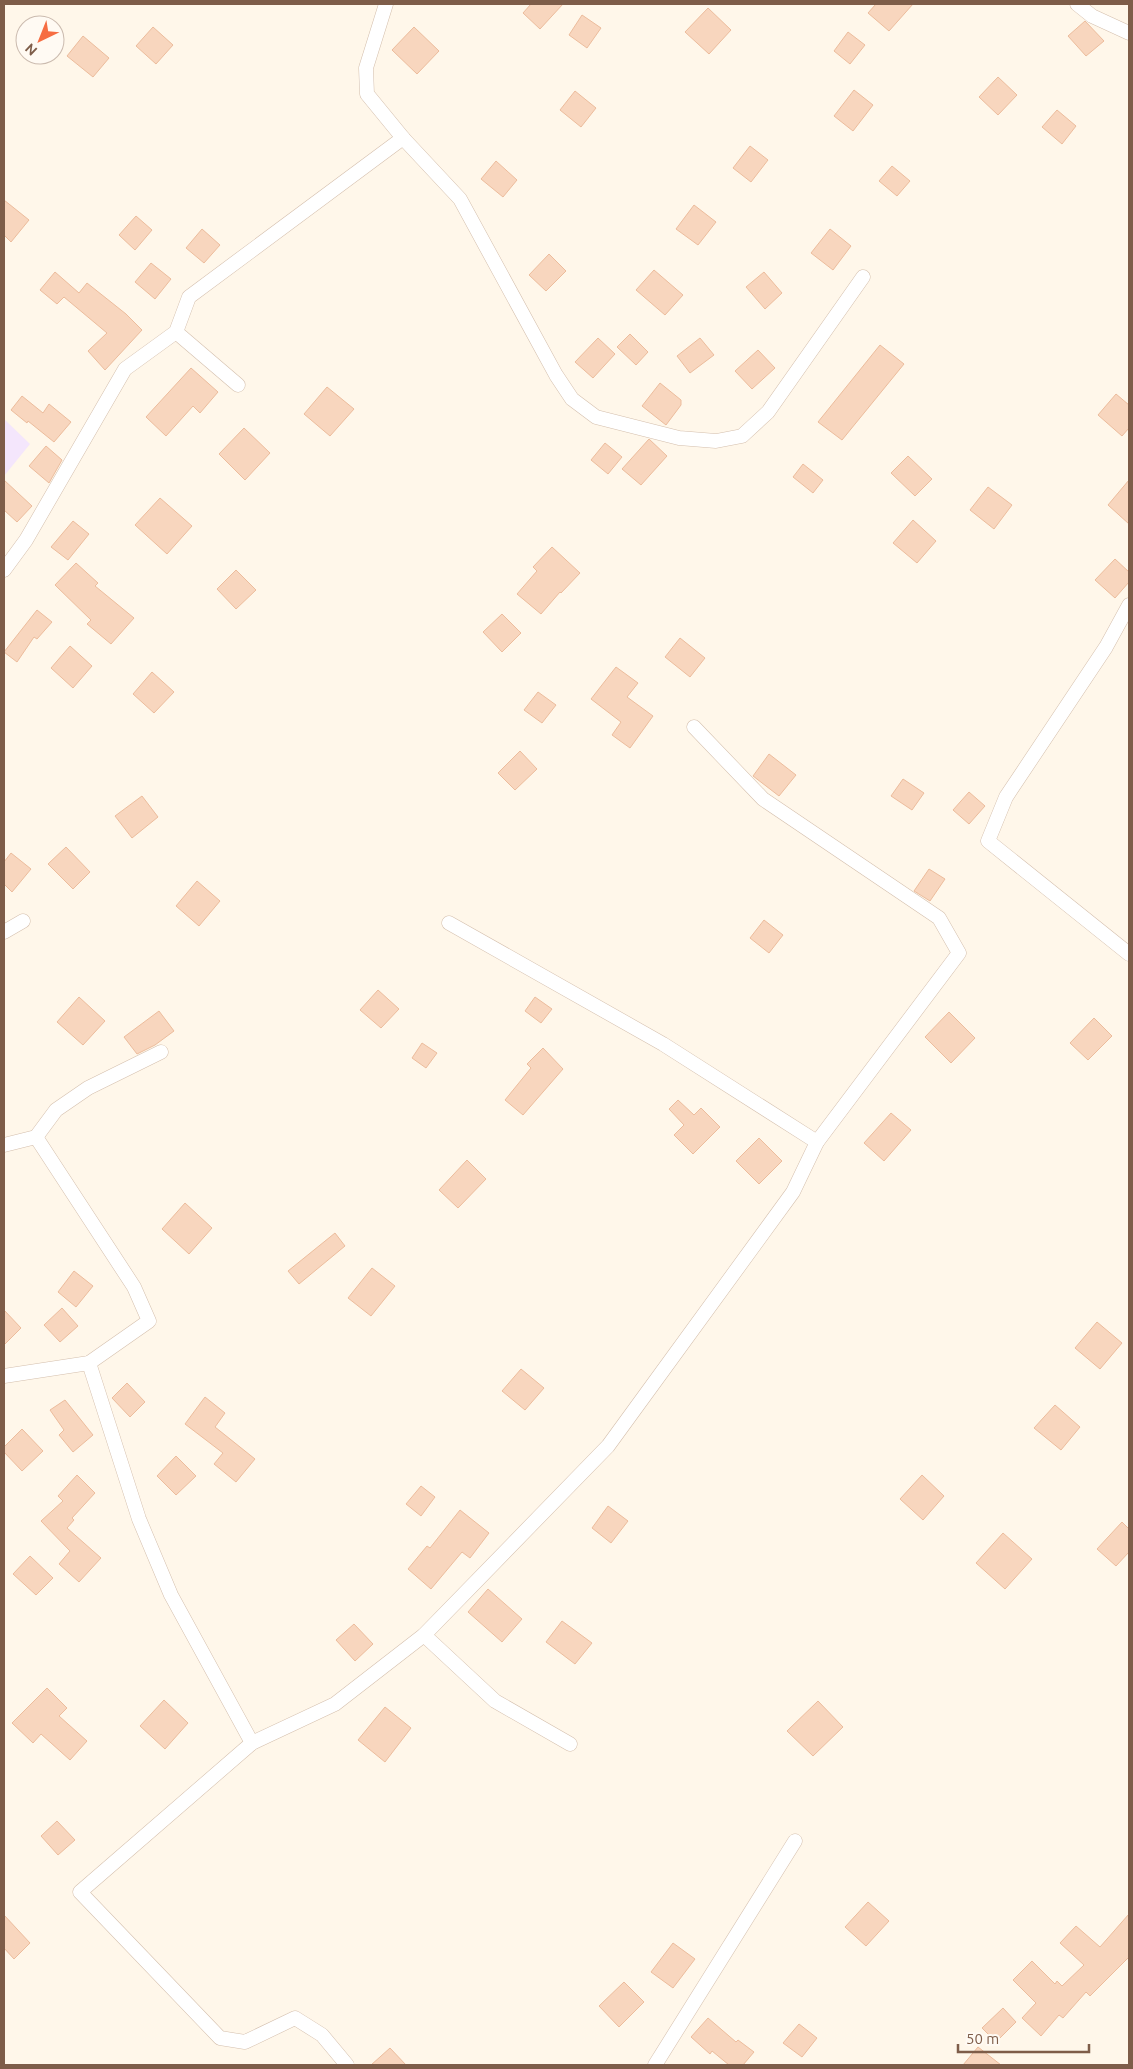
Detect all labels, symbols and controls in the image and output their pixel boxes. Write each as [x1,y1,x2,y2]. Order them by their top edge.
north arrow [15,15,65,65]
text: N [22,40,40,59]
scale bar [958,2022,1089,2054]
text: 50 m [966,2030,999,2047]

